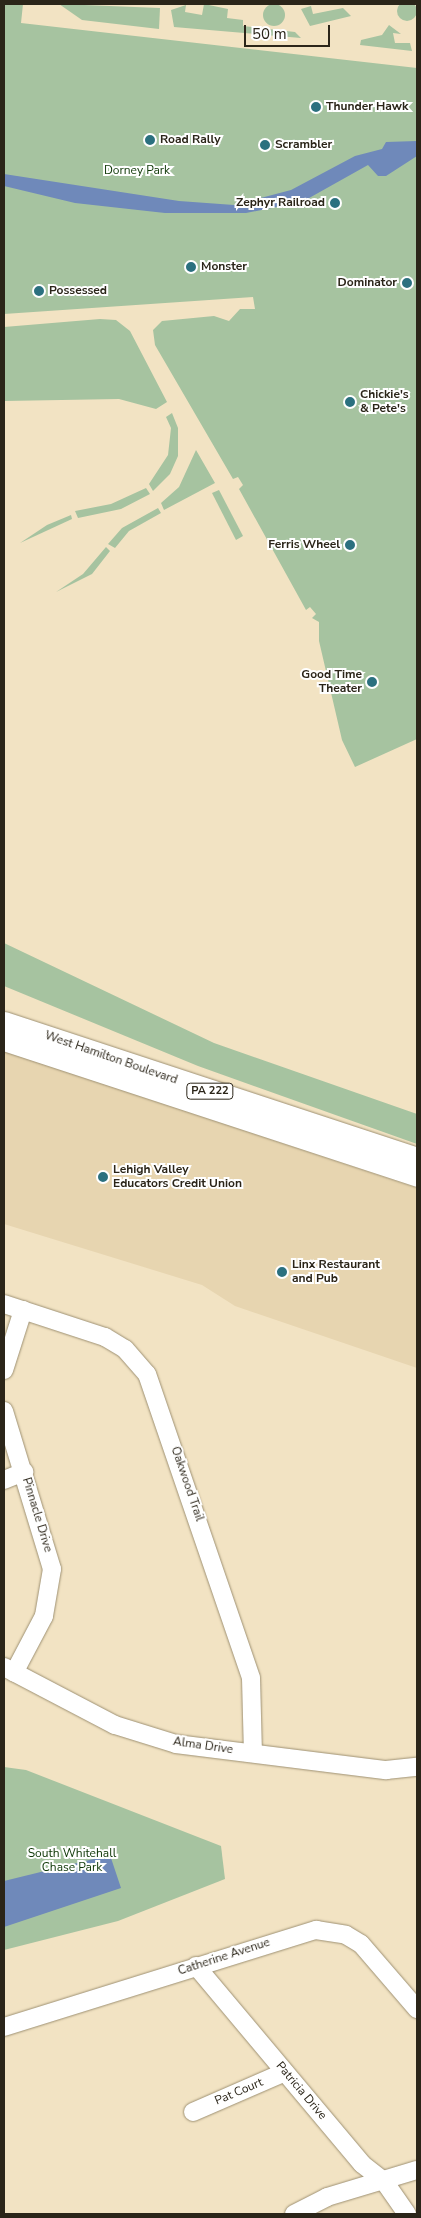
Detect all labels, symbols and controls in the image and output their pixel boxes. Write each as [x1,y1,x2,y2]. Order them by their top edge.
scale bar [246,15,332,47]
text: 50 m [252,24,287,44]
place label: Thunder Hawk [326,100,409,114]
marker: Thunder Hawk [310,101,322,113]
place label: Road Rally [160,133,221,147]
marker: Road Rally [144,134,156,146]
place label: Scrambler [275,138,332,152]
marker: Scrambler [259,139,271,151]
park label: Dorney Park [104,164,170,178]
place label: Zephyr Railroad [236,196,325,210]
marker: Zephyr Railroad [329,197,341,209]
place label: Monster [201,260,247,274]
marker: Monster [185,261,197,273]
place label: Dominator [338,276,397,290]
marker: Dominator [401,277,413,289]
place label: Possessed [49,284,107,298]
marker: Possessed [33,285,45,297]
place label: Chickie's & Pete's [360,388,409,416]
marker: Chickie's & Pete's [344,396,356,408]
place label: Ferris Wheel [268,538,340,552]
marker: Ferris Wheel [344,539,356,551]
place label: Good Time Theater [301,668,362,696]
marker: Good Time Theater [366,676,378,688]
street label: West Hamilton Boulevard [43,1028,179,1088]
road number: PA 222 [186,1082,234,1100]
place label: Lehigh Valley Educators Credit Union [113,1163,242,1191]
marker: Lehigh Valley Educators Credit Union [97,1171,109,1183]
place label: Linx Restaurant and Pub [292,1258,380,1286]
marker: Linx Restaurant and Pub [276,1266,288,1278]
street label: Oakwood Trail [167,1445,207,1523]
street label: Pinnacle Drive [19,1476,55,1554]
street label: Alma Drive [172,1735,234,1757]
park label: South Whitehall Chase Park [28,1847,116,1875]
street label: Catherine Avenue [176,1935,272,1979]
street label: Patricia Drive [273,2059,329,2123]
street label: Pat Court [213,2075,265,2109]

